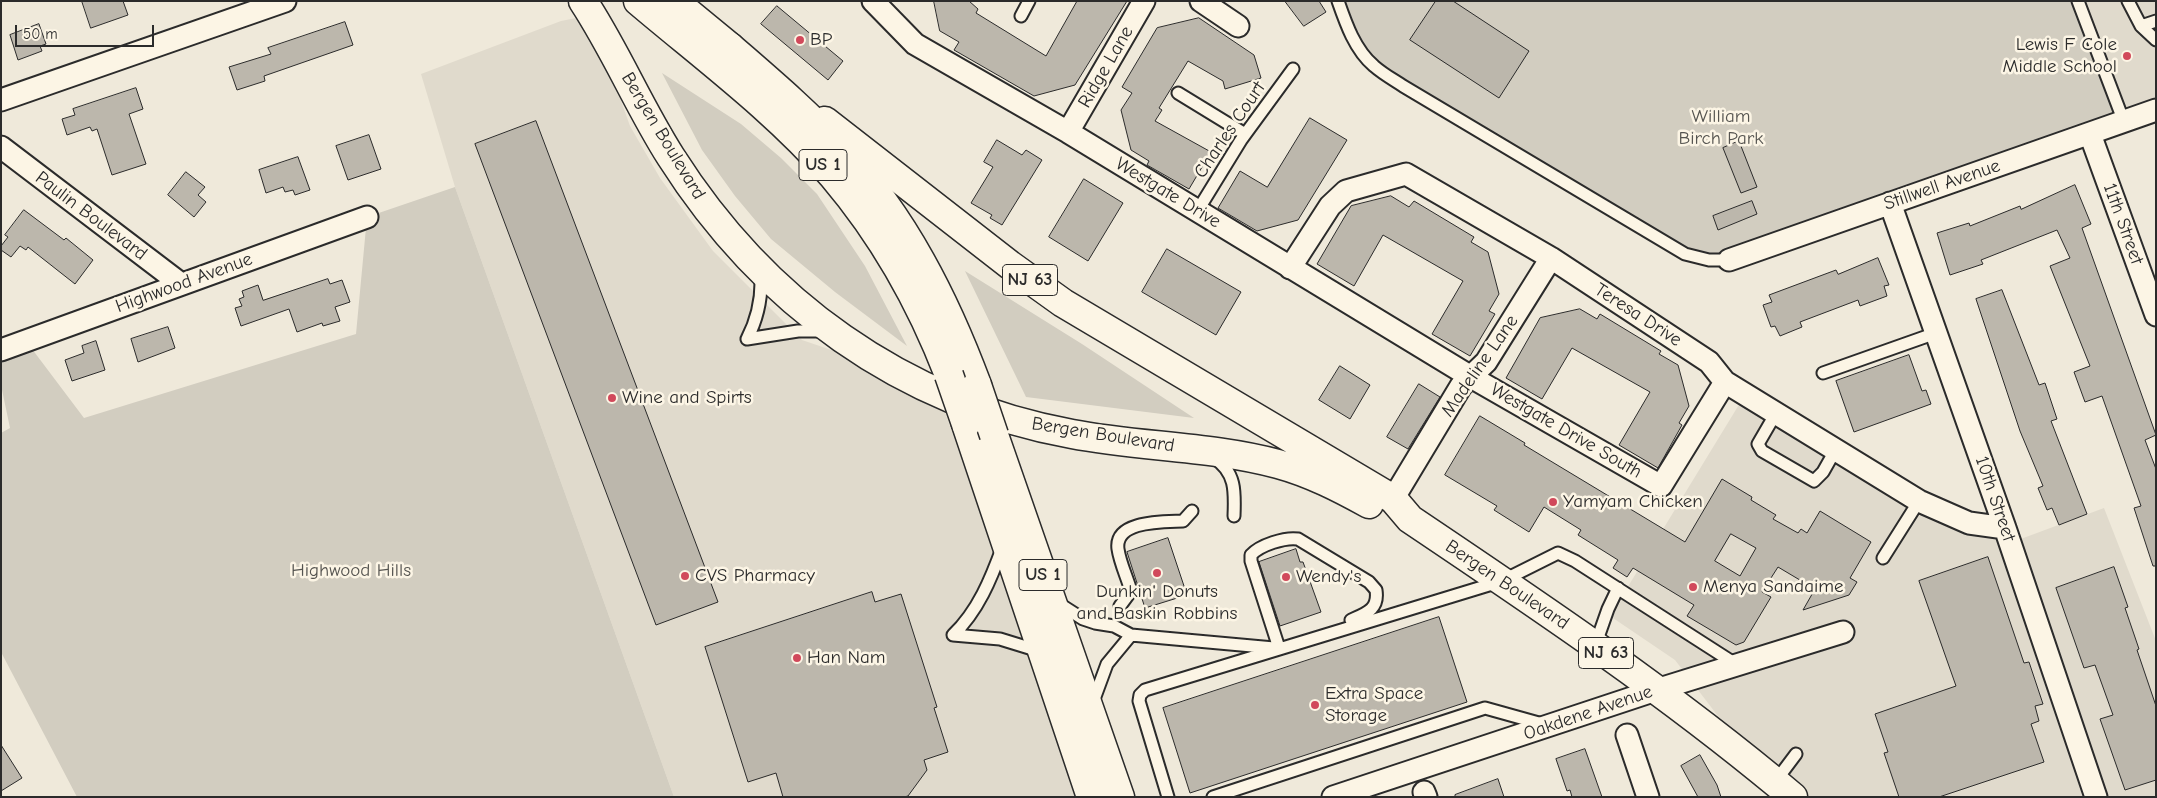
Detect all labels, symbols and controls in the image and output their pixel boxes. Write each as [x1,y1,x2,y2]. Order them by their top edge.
scale bar [18,15,156,47]
street label: Ridge Lane [1073,22,1139,112]
text: 50 m [23,25,58,43]
place label: BP [810,29,832,51]
marker: BP [794,34,806,46]
place label: Lewis F Cole Middle School [2003,34,2117,78]
marker: Lewis F Cole Middle School [2121,50,2133,62]
street label: Bergen Boulevard [616,68,710,204]
street label: Charles Court [1189,77,1271,183]
park label: William Birch Park [1678,106,1764,150]
road number: US 1 [799,150,847,180]
street label: Westgate Drive [1111,153,1225,233]
street label: Stillwell Avenue [1881,154,2003,216]
street label: Paulin Boulevard [31,166,151,266]
street label: 11th Street [2098,180,2148,268]
street label: Highwood Avenue [113,248,255,318]
road number: NJ 63 [1002,264,1058,296]
street label: Teresa Drive [1590,278,1686,352]
street label: Madeline Lane [1436,311,1524,421]
street label: Westgate Drive South [1486,378,1646,484]
place label: Wine and Spirts [622,387,752,409]
marker: Wine and Spirts [606,392,618,404]
street label: Bergen Boulevard [1030,412,1176,458]
street label: 10th Street [1970,453,2020,545]
place label: Yamyam Chicken [1563,491,1703,513]
marker: Yamyam Chicken [1547,496,1559,508]
street label: Bergen Boulevard [1441,535,1573,635]
park label: Highwood Hills [291,560,411,582]
road number: US 1 [1019,560,1067,590]
place label: CVS Pharmacy [695,565,815,587]
place label: Wendy's [1296,566,1361,588]
marker: Dunkin' Donuts and Baskin Robbins [1151,567,1163,579]
marker: CVS Pharmacy [679,570,691,582]
marker: Wendy's [1280,571,1292,583]
place label: Menya Sandaime [1703,576,1844,598]
place label: Dunkin' Donuts and Baskin Robbins [1077,581,1237,625]
marker: Menya Sandaime [1687,581,1699,593]
road number: NJ 63 [1578,638,1634,668]
place label: Han Nam [807,647,885,669]
marker: Han Nam [791,652,803,664]
street label: Oakdene Avenue [1521,680,1655,746]
place label: Extra Space Storage [1325,683,1423,727]
marker: Extra Space Storage [1309,699,1321,711]

